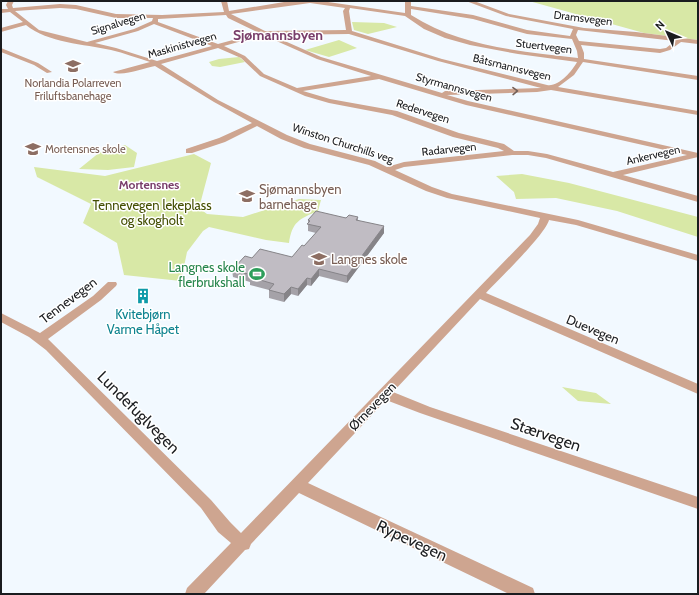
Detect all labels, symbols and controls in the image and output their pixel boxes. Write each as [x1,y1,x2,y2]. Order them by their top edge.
street label: Dramsvegen [553,7,613,29]
street label: Signalvegen [89,8,147,38]
north arrow [647,12,687,52]
text: N [652,17,668,33]
district label: Sjømannsbyen [233,26,323,44]
street label: Maskinistvegen [146,28,218,62]
street label: Stuertvegen [515,36,573,56]
street label: Båtsmannsvegen [472,51,552,83]
school or university icon: Norlandia Polarreven Friluftsbanehage [64,57,82,75]
street label: Styrmannsvegen [414,69,494,105]
place label: Norlandia Polarreven Friluftsbanehage [25,76,121,103]
one-way arrow [512,87,518,95]
street label: Redervegen [394,96,452,126]
street label: Winston Churchills veg [291,120,396,166]
street label: Radarvegen [421,139,477,159]
school or university icon: Mortensnes skole [24,140,42,158]
place label: Mortensnes skole [45,142,126,156]
street label: Ankervegen [625,142,681,168]
district label: Mortensnes [119,177,179,192]
place label: Sjømannsbyen barnehage [259,181,341,212]
school or university icon: Sjømannsbyen barnehage [238,187,256,205]
park label: Tennevegen lekeplass og skogholt [92,197,212,228]
school or university icon: Langnes skole [310,250,328,268]
place label: Langnes skole [331,251,408,267]
place label: Langnes skole flerbrukshall [169,259,245,290]
sports icon: Langnes skole flerbrukshall [248,265,266,283]
street label: Tennevegen [36,273,100,327]
building icon: Kvitebjørn Varme Håpet [134,287,152,305]
place label: Kvitebjørn Varme Håpet [107,306,180,337]
street label: Duevegen [564,311,622,347]
street label: Lundefuglvegen [94,367,184,458]
street label: Ørnevegen [345,378,399,434]
street label: Stærvegen [508,414,584,455]
street label: Rypevegen [373,516,450,565]

